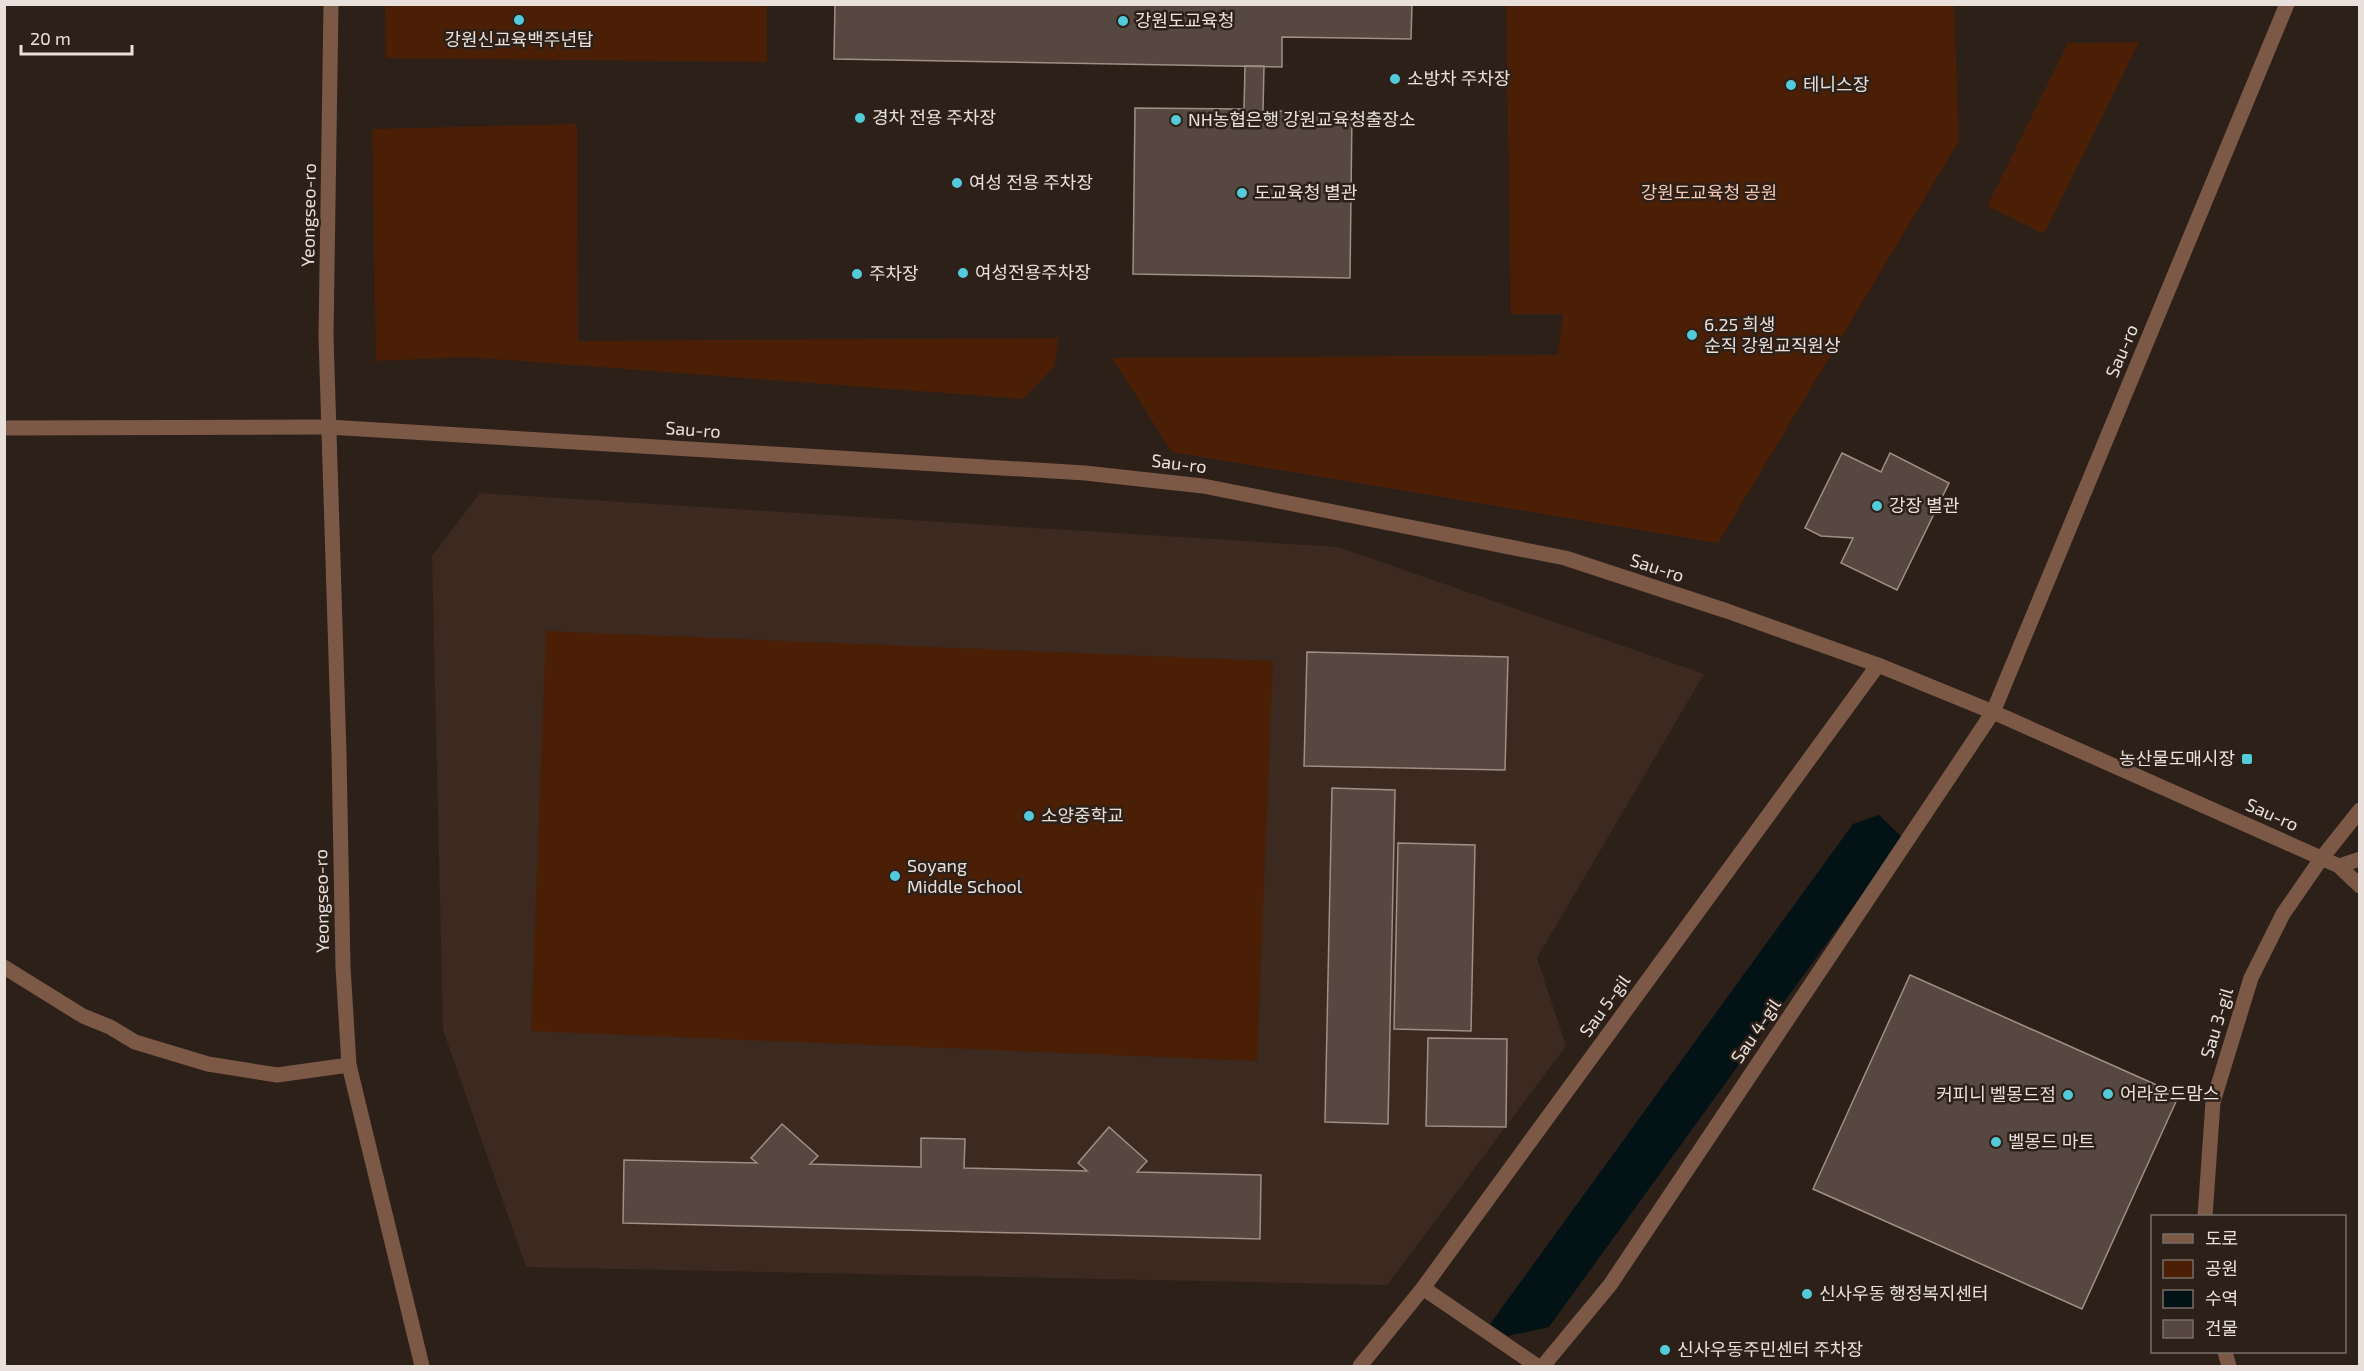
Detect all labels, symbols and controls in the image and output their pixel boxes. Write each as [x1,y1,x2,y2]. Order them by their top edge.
place label: 강원도교육청 [1135,9,1234,31]
marker: 강원신교육백주년탑 [512,13,526,27]
marker: 강원도교육청 [1116,14,1130,28]
scale bar [21,18,132,56]
text: 20 m [30,27,71,49]
place label: 강원신교육백주년탑 [444,28,594,50]
place label: 소방차 주차장 [1407,67,1510,89]
marker: 소방차 주차장 [1388,72,1402,86]
place label: 테니스장 [1803,73,1869,95]
marker: 테니스장 [1784,78,1798,92]
place label: 경차 전용 주차장 [872,106,996,128]
place label: NH농협은행 강원교육청출장소 [1188,108,1415,130]
marker: 경차 전용 주차장 [853,111,867,125]
marker: NH농협은행 강원교육청출장소 [1169,113,1183,127]
street label: Yeongseo-ro [296,163,320,267]
place label: 여성 전용 주차장 [969,171,1093,193]
marker: 여성 전용 주차장 [950,176,964,190]
place label: 도교육청 별관 [1254,181,1358,203]
park label: 강원도교육청 공원 [1641,181,1777,203]
marker: 도교육청 별관 [1235,186,1249,200]
place label: 여성전용주차장 [975,261,1091,283]
place label: 주차장 [869,262,919,284]
marker: 여성전용주차장 [956,266,970,280]
marker: 주차장 [850,267,864,281]
place label: 6.25 희생 순직 강원교직원상 [1704,313,1841,356]
street label: Sau-ro [2100,321,2142,380]
marker: 6.25 희생 순직 강원교직원상 [1685,328,1699,342]
street label: Sau-ro [665,416,722,442]
street label: Sau-ro [1150,449,1208,477]
place label: 강장 별관 [1889,494,1960,516]
marker: 강장 별관 [1870,499,1884,513]
street label: Sau-ro [1628,548,1687,586]
place label: 농산물도매시장 [2119,747,2235,769]
marker: 농산물도매시장 [2240,752,2254,766]
street label: Sau-ro [2243,793,2302,835]
place label: 소양중학교 [1041,804,1124,826]
marker: 소양중학교 [1022,809,1036,823]
street label: Yeongseo-ro [309,849,333,953]
place label: Soyang Middle School [907,854,1023,897]
marker: Soyang Middle School [888,869,902,883]
street label: Sau 5-gil [1574,969,1635,1041]
street label: Sau 3-gil [2195,984,2237,1060]
street label: Sau 4-gil [1726,993,1785,1067]
place label: 어라운드맘스 [2120,1082,2219,1104]
place label: 커피니 벨몽드점 [1936,1083,2056,1105]
marker: 어라운드맘스 [2101,1087,2115,1101]
marker: 커피니 벨몽드점 [2061,1088,2075,1102]
place label: 벨몽드 마트 [2008,1130,2095,1152]
marker: 벨몽드 마트 [1989,1135,2003,1149]
legend [2151,1215,2346,1353]
text: 도로 [2205,1227,2238,1249]
text: 공원 [2205,1257,2238,1279]
place label: 신사우동 행정복지센터 [1819,1282,1989,1304]
marker: 신사우동 행정복지센터 [1800,1287,1814,1301]
text: 수역 [2205,1287,2238,1309]
text: 건물 [2205,1317,2238,1339]
place label: 신사우동주민센터 주차장 [1677,1338,1863,1360]
marker: 신사우동주민센터 주차장 [1658,1343,1672,1357]

